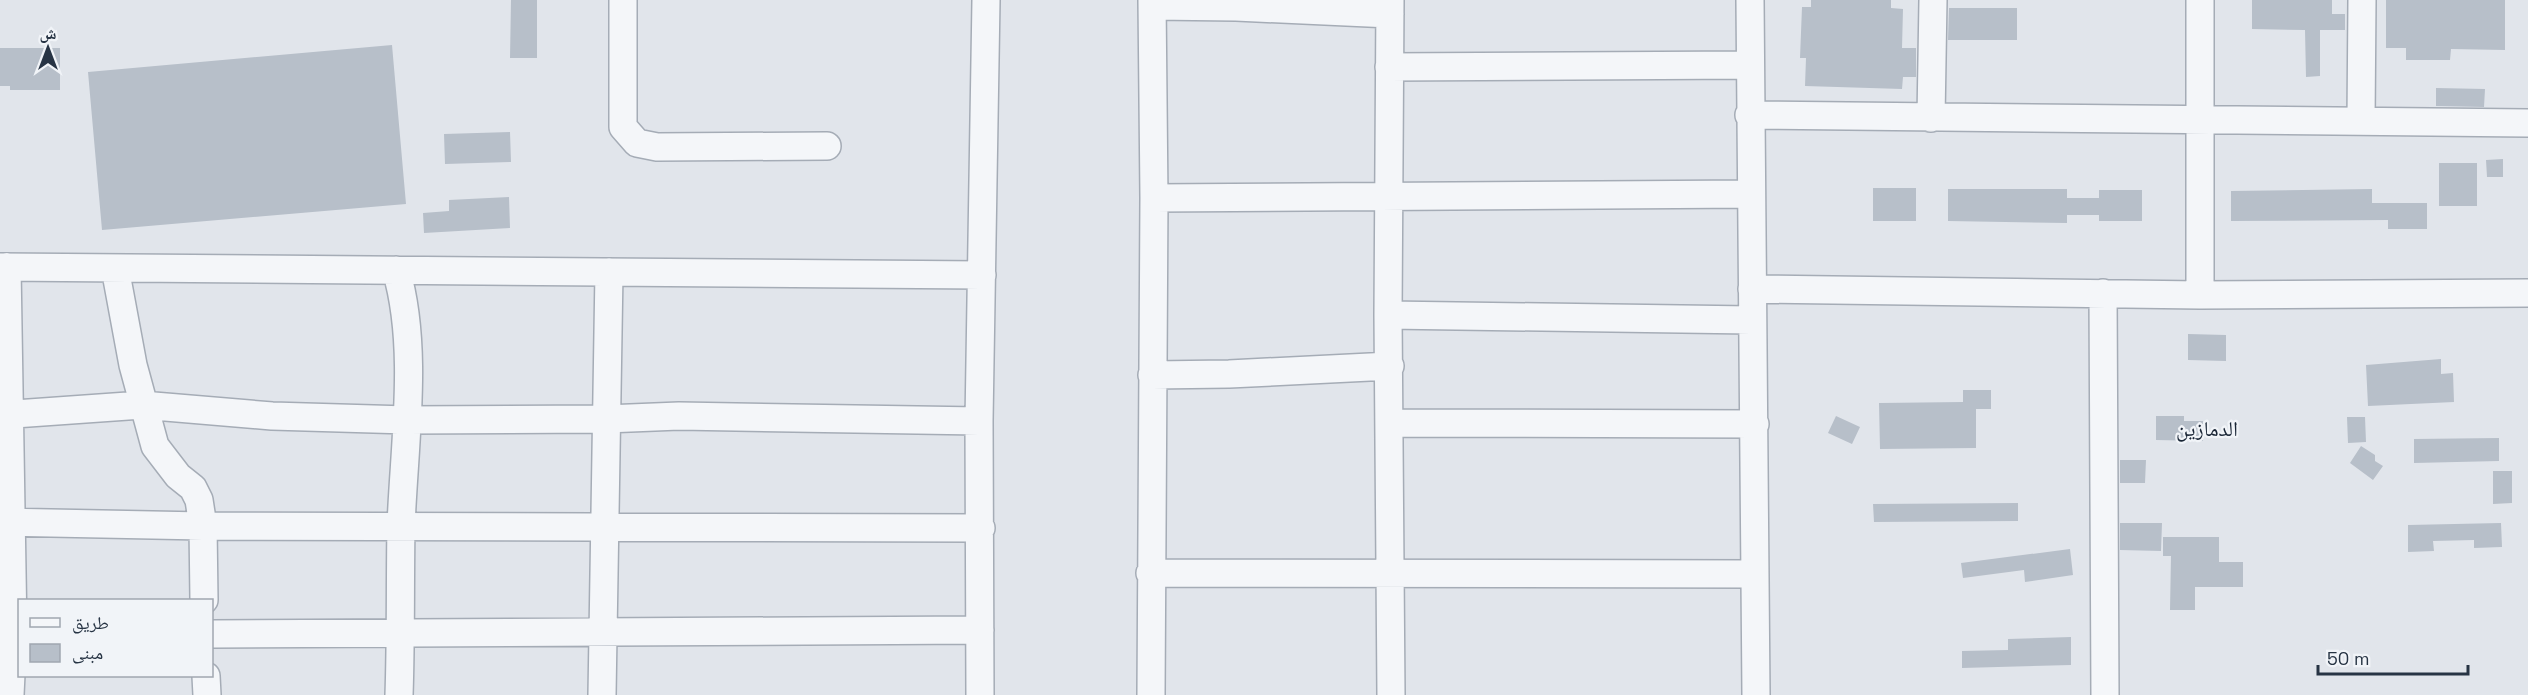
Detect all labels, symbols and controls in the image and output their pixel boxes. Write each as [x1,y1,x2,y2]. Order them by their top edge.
north arrow [18,18,78,78]
text: ش [40,23,57,44]
district label: الدمازين [2176,415,2238,442]
legend [18,599,213,677]
text: طريق [72,611,109,634]
scale bar [2318,638,2468,676]
text: مبنى [72,641,103,664]
text: 50 m [2327,647,2369,670]

